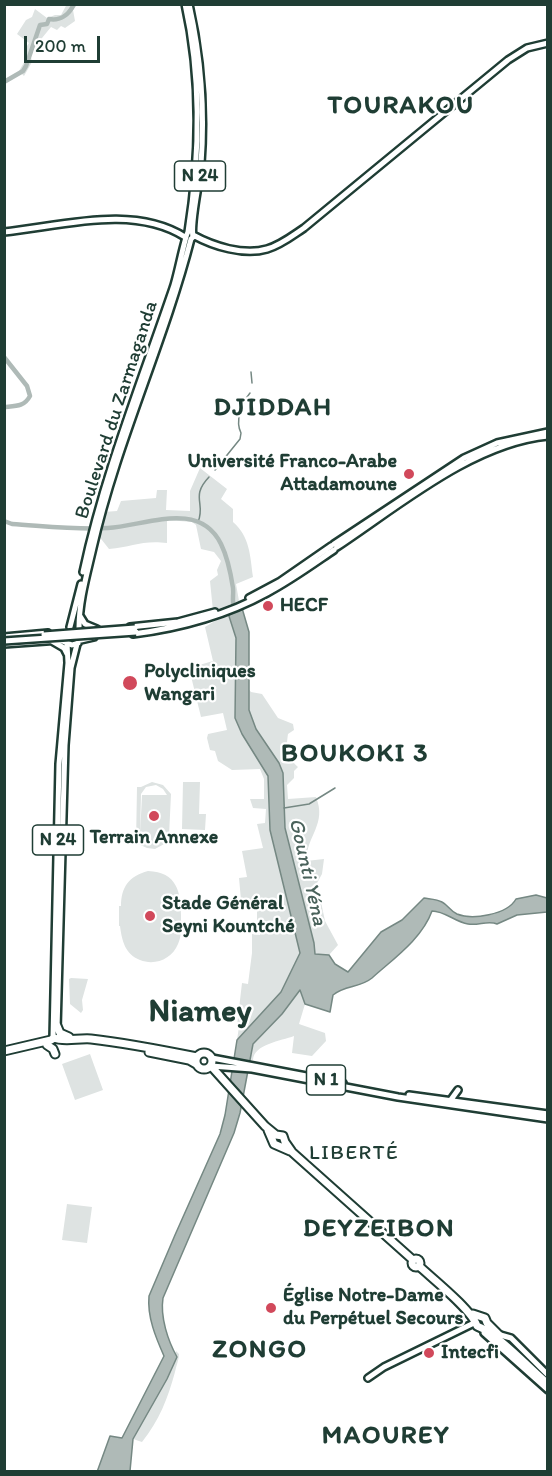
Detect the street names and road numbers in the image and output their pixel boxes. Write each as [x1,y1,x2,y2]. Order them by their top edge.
road number: N 24 [174,161,226,191]
street label: Boulevard du Zarmaganda [70,298,164,522]
road number: N 24 [32,825,84,855]
road number: N 1 [306,1065,346,1095]

